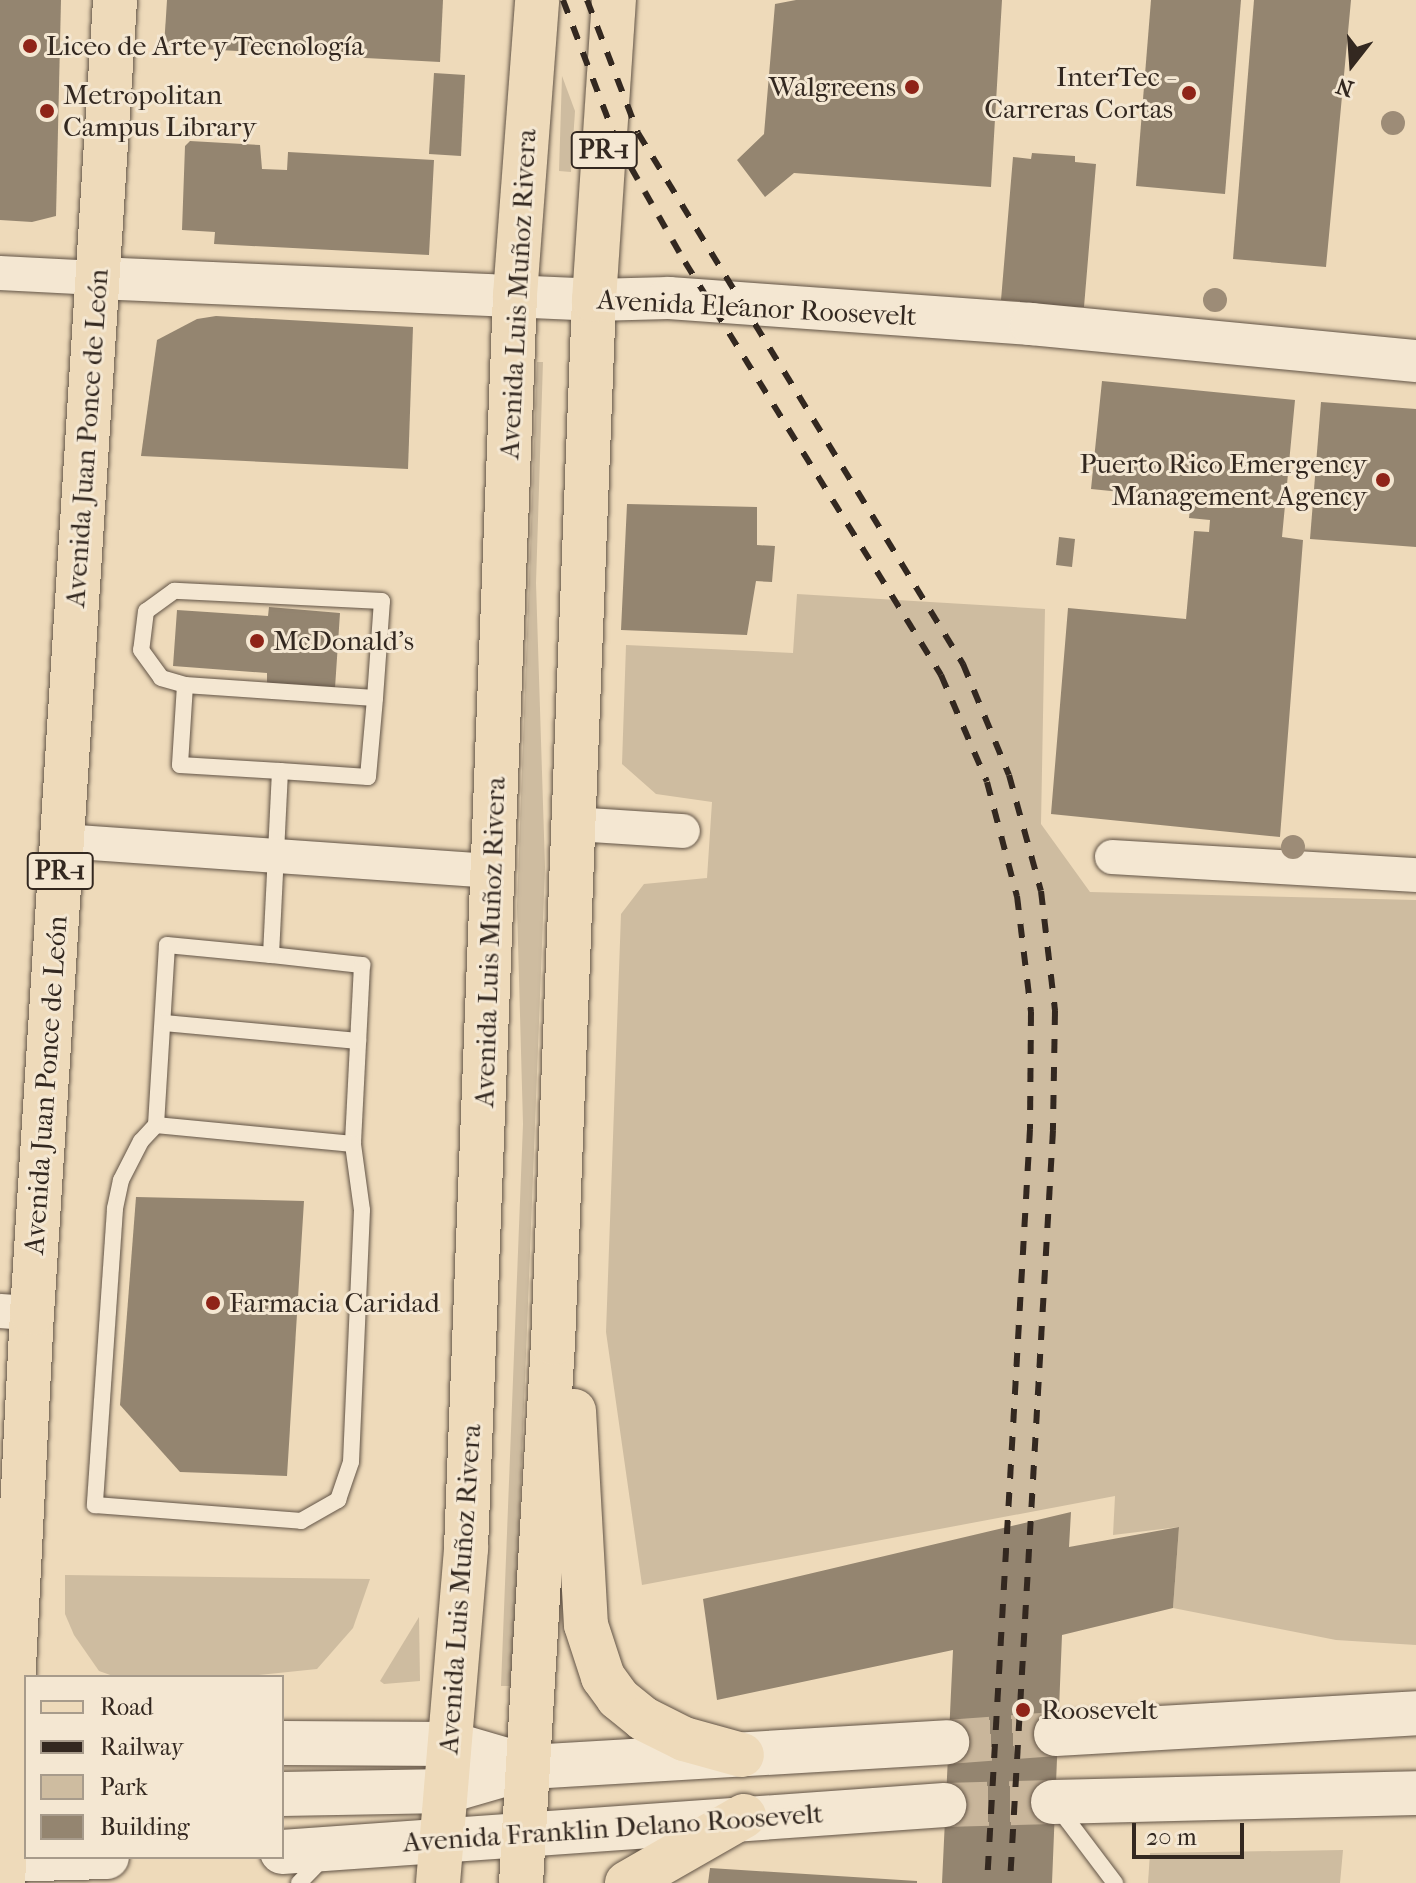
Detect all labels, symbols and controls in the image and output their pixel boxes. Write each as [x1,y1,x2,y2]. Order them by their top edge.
north arrow [1312,24,1392,104]
place label: Liceo de Arte y Tecnología [46,29,364,63]
marker: Liceo de Arte y Tecnología [21,37,39,55]
place label: InterTec - Carreras Cortas [984,60,1173,126]
place label: Walgreens [769,70,896,104]
text: N [1333,72,1357,102]
place label: Metropolitan Campus Library [63,78,256,144]
marker: Walgreens [903,78,921,96]
marker: InterTec - Carreras Cortas [1180,84,1198,102]
marker: Metropolitan Campus Library [38,102,56,120]
street label: Avenida Luis Muñoz Rivera [493,128,543,460]
road number: PR-1 [570,128,638,172]
street label: Avenida Juan Ponce de León [58,268,116,608]
street label: Avenida Eleanor Roosevelt [596,283,918,333]
place label: Puerto Rico Emergency Management Agency [1079,447,1367,513]
marker: Puerto Rico Emergency Management Agency [1374,471,1392,489]
place label: McDonald's [273,624,414,658]
marker: McDonald's [248,632,266,650]
street label: Avenida Luis Muñoz Rivera [467,776,513,1108]
road number: PR-1 [26,849,94,893]
street label: Avenida Juan Ponce de León [17,915,75,1255]
place label: Farmacia Caridad [229,1286,440,1320]
marker: Farmacia Caridad [204,1294,222,1312]
street label: Avenida Luis Muñoz Rivera [432,1423,488,1755]
legend [24,1675,284,1859]
text: Road [100,1693,153,1721]
place label: Roosevelt [1041,1693,1158,1727]
marker: Roosevelt [1012,1699,1034,1721]
text: Railway [100,1733,183,1761]
text: Park [100,1773,148,1801]
street label: Avenida Franklin Delano Roosevelt [402,1797,824,1859]
scale bar [1136,1807,1248,1857]
text: Building [100,1813,190,1841]
text: 20 m [1146,1823,1197,1851]

